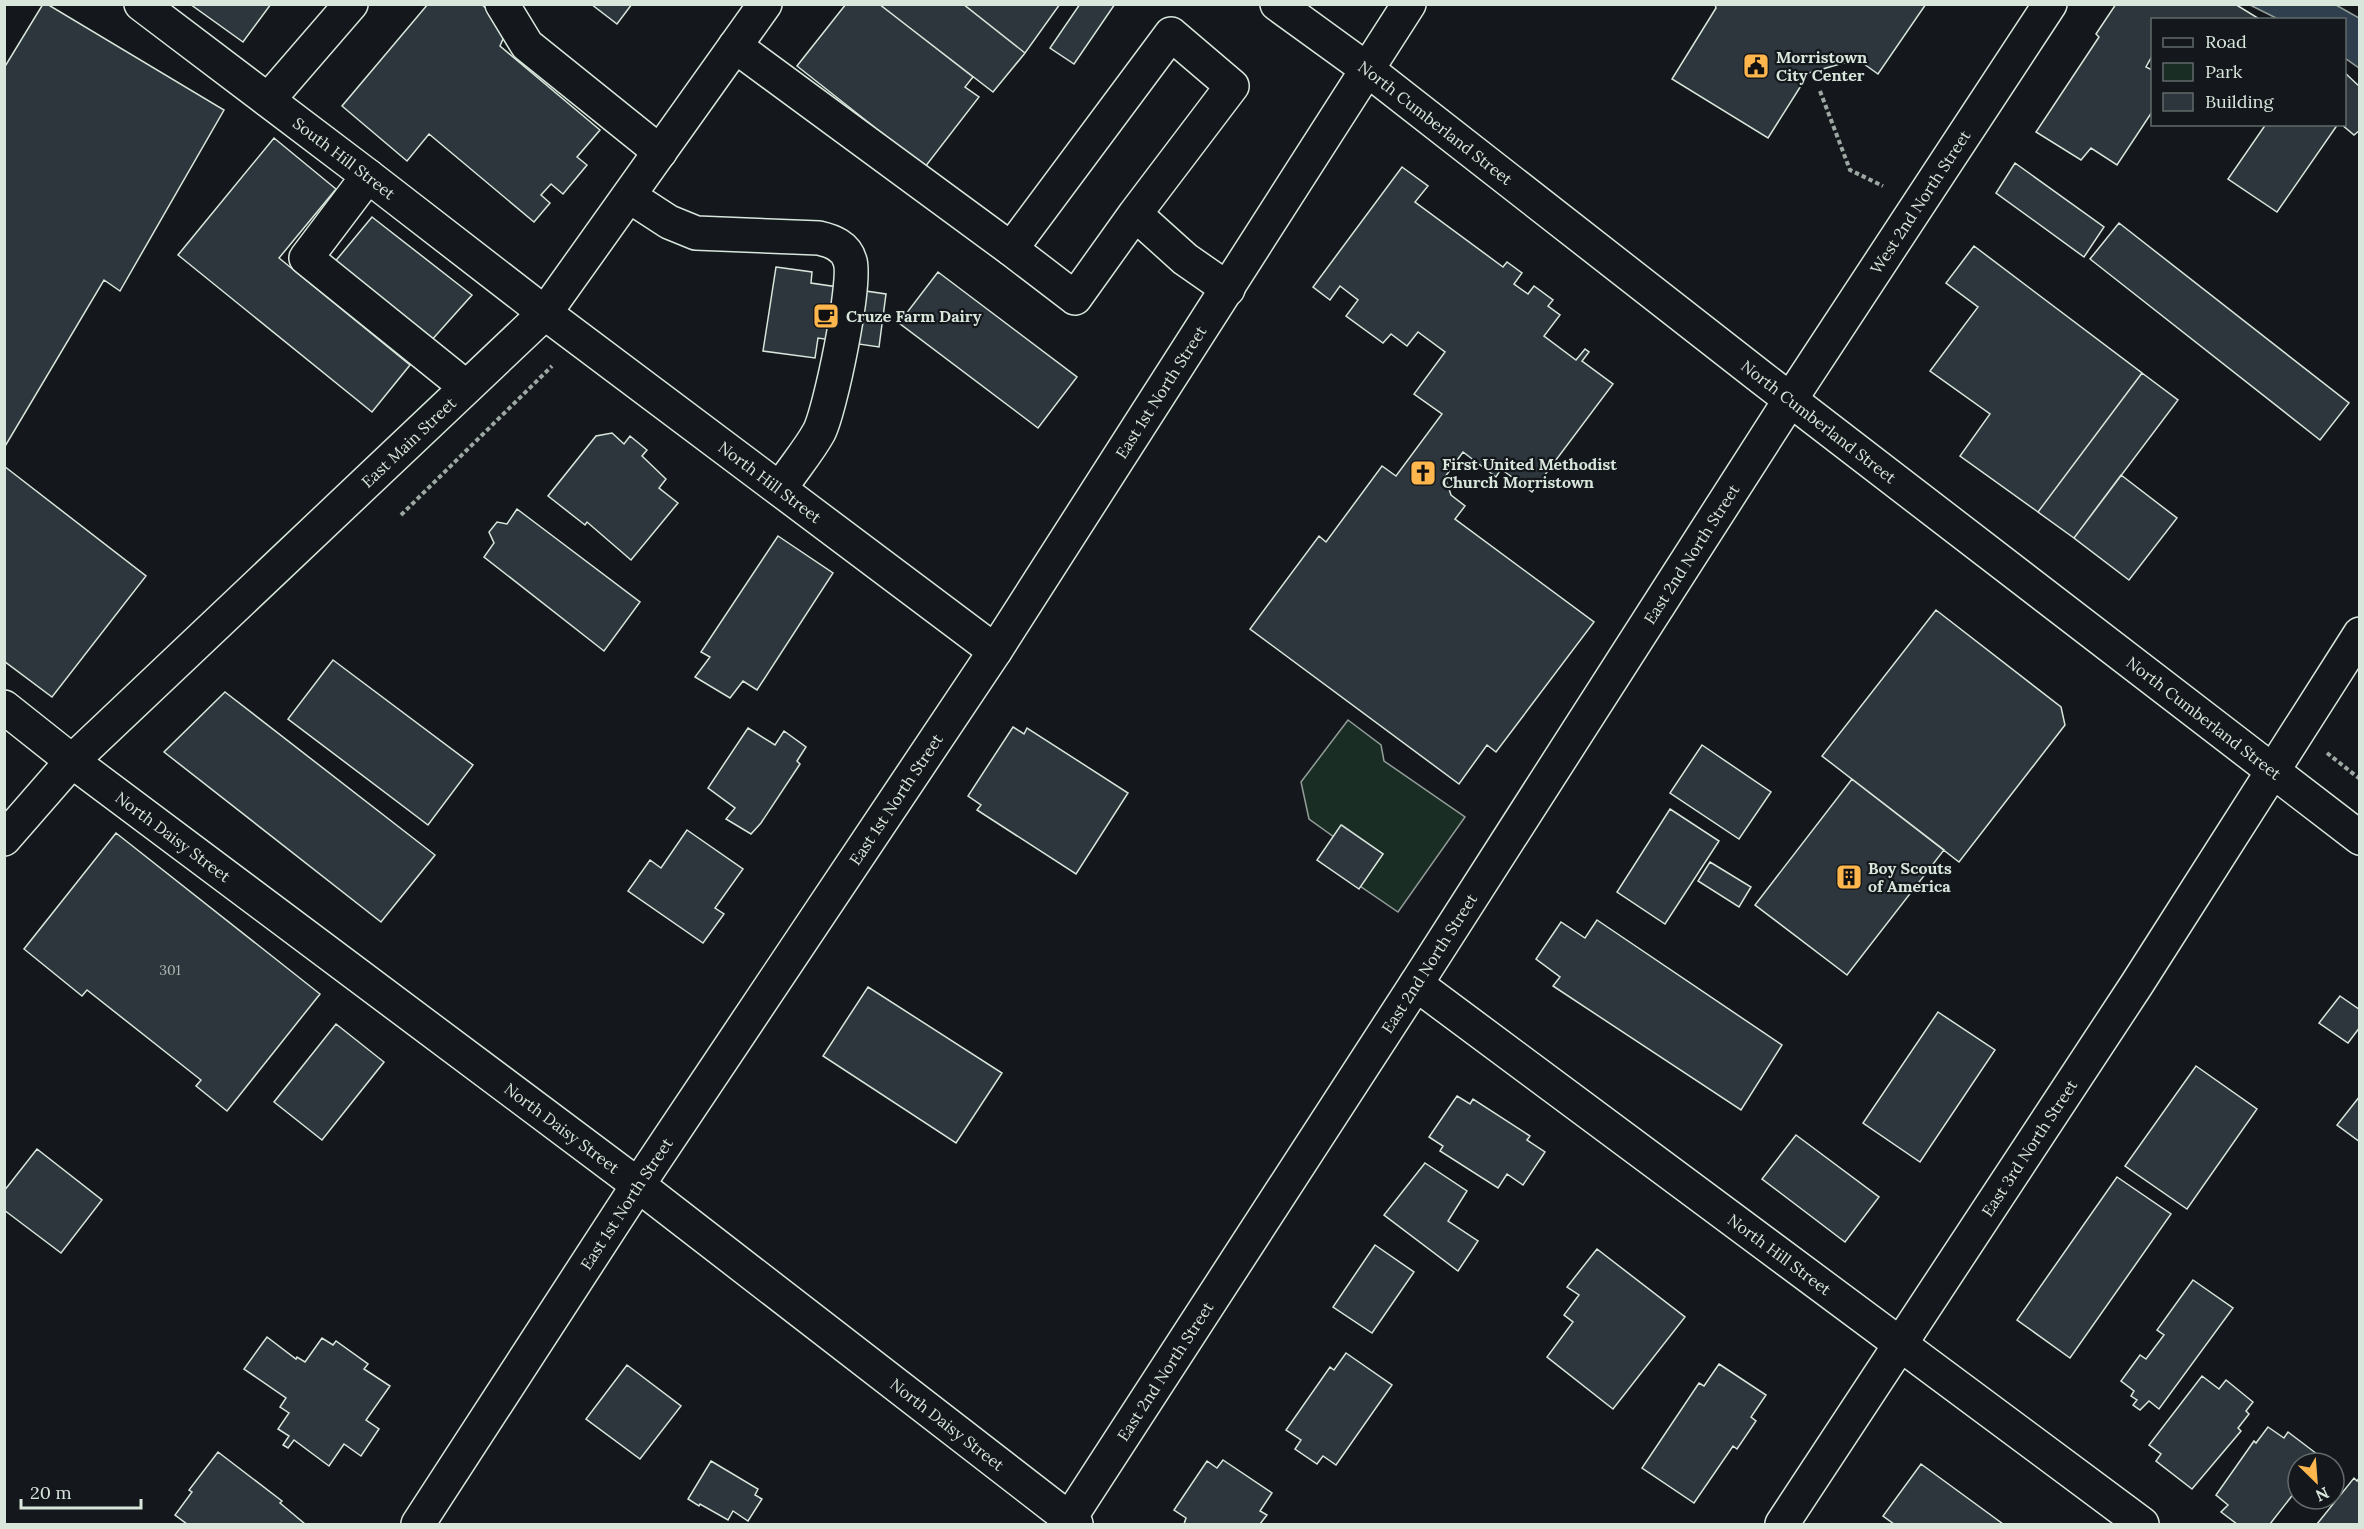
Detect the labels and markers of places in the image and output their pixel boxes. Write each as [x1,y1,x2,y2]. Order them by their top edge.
place label: Morristown City Center [1776,47,1867,85]
public building icon: Morristown City Center [1741,51,1771,81]
cafe icon: Cruze Farm Dairy [811,301,841,331]
place label: Cruze Farm Dairy [846,306,982,326]
place label: First United Methodist Church Morristown [1442,454,1617,492]
church icon: First United Methodist Church Morristown [1408,458,1438,488]
place label: Boy Scouts of America [1868,858,1952,896]
building icon: Boy Scouts of America [1834,862,1864,892]

